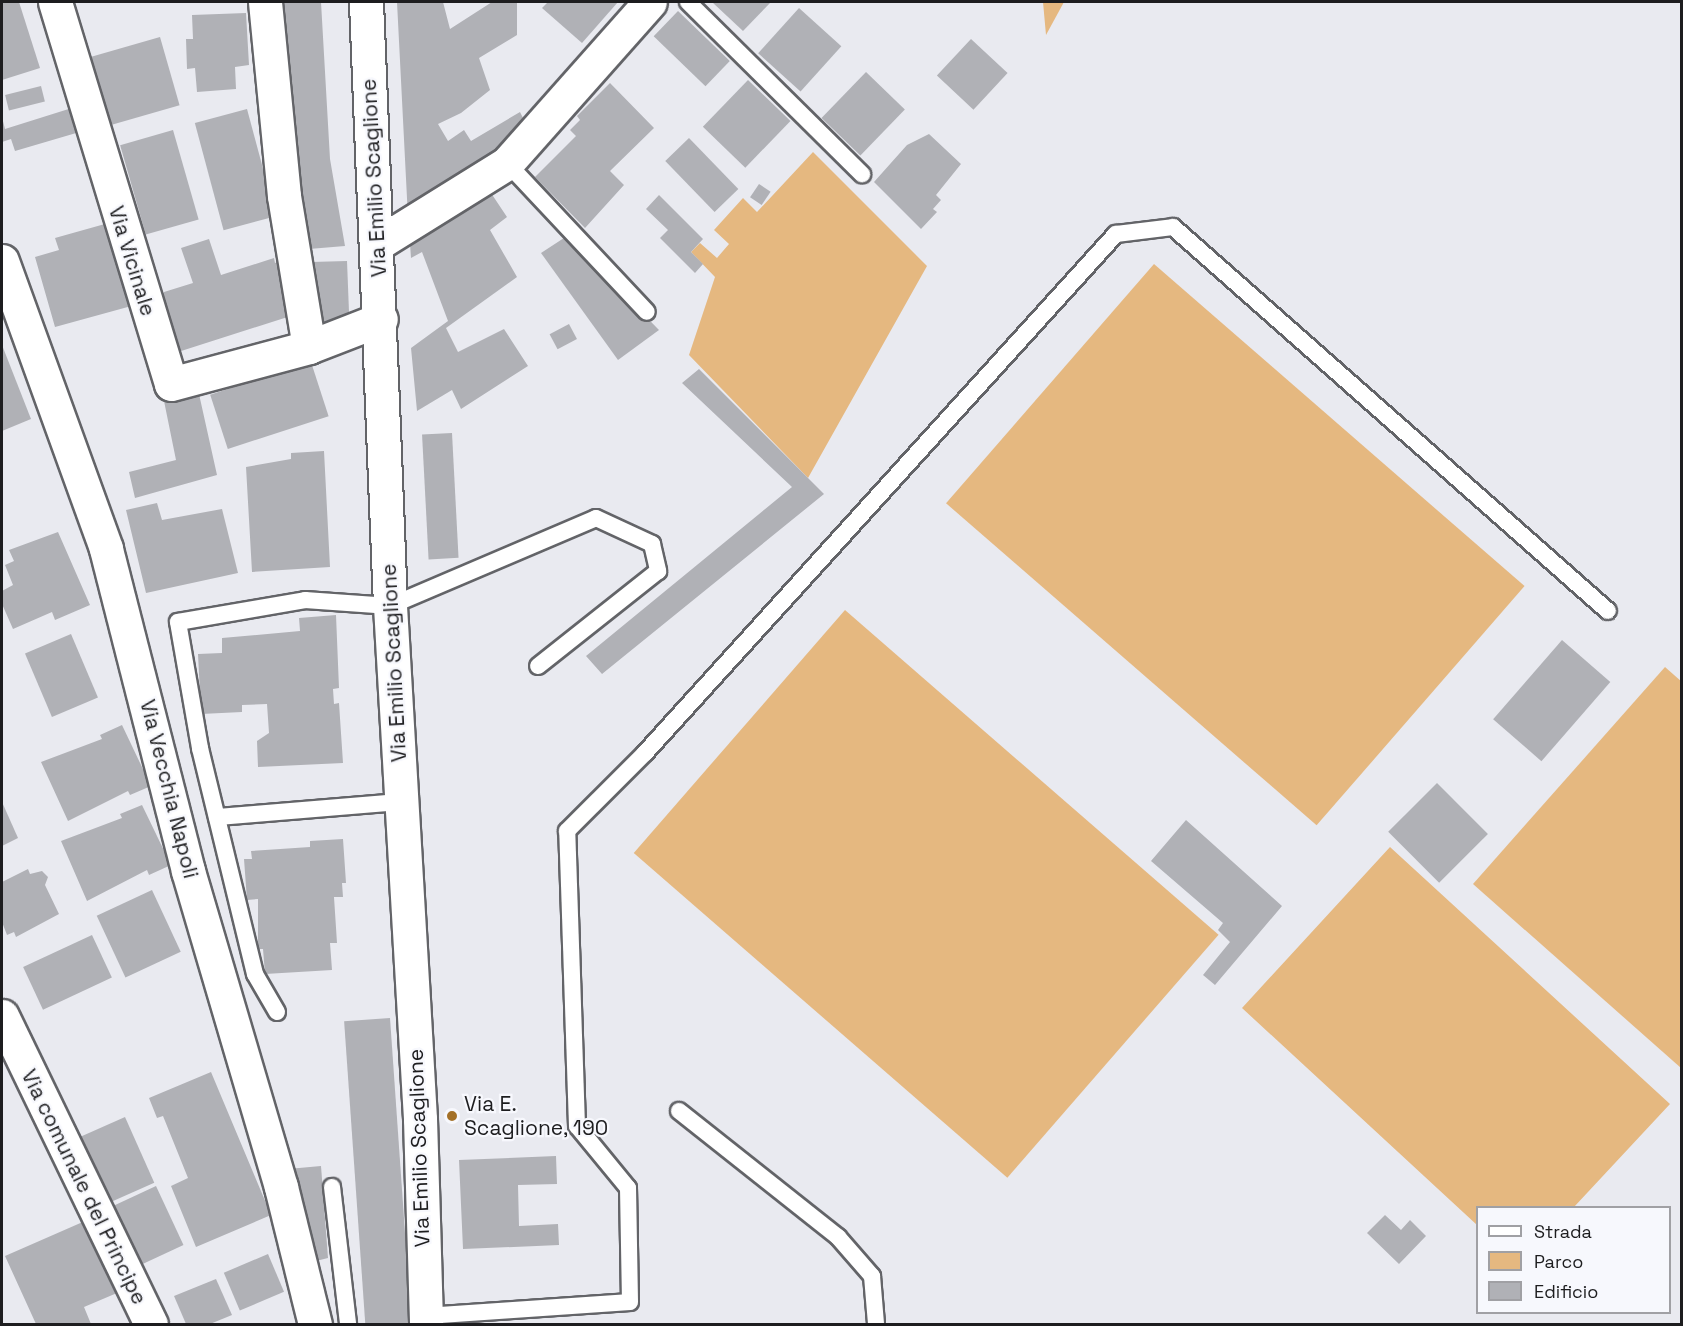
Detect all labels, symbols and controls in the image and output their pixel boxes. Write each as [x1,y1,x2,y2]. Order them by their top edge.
street label: Via Emilio Scaglione [356,78,392,278]
street label: Via Vicinale [103,203,161,319]
street label: Via Emilio Scaglione [376,563,412,763]
street label: Via Vecchia Napoli [135,697,203,881]
street label: Via Emilio Scaglione [403,1048,435,1248]
street label: Via comunale del Principe [16,1065,152,1309]
place label: Via E. Scaglione, 190 [464,1091,609,1141]
marker: Via E. Scaglione, 190 [445,1109,459,1123]
legend [1476,1206,1671,1314]
text: Strada [1534,1220,1592,1243]
text: Parco [1534,1250,1583,1273]
text: Edificio [1534,1280,1598,1303]

